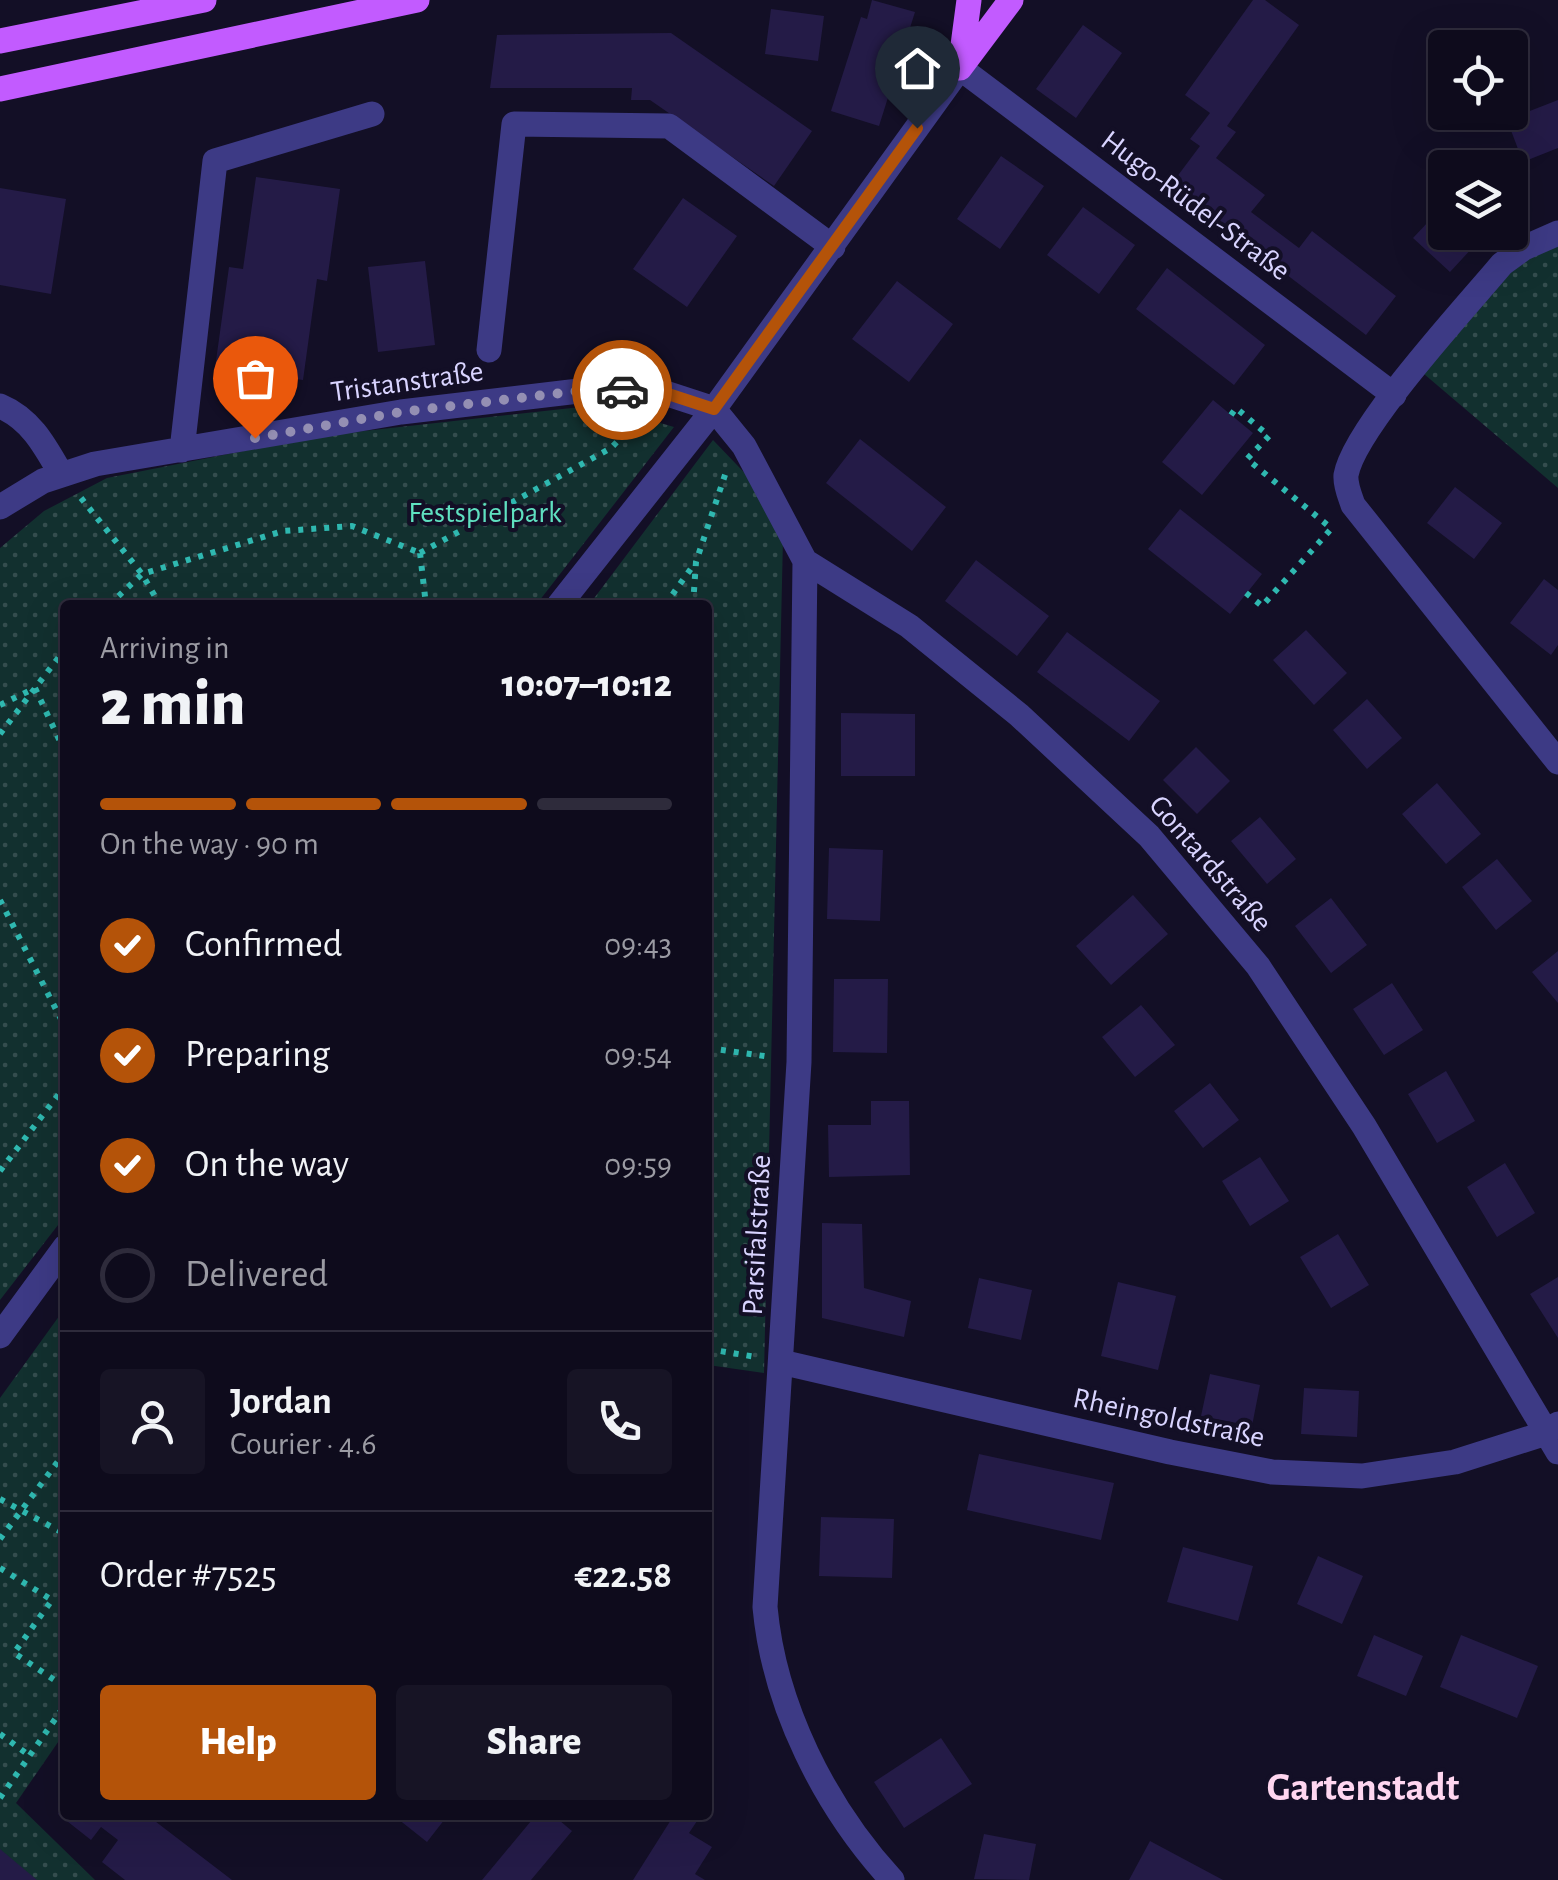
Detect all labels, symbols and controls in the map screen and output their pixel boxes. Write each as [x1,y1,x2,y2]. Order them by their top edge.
pin [875,26,960,129]
map controls [1428,30,1528,250]
button: locate [1428,30,1528,130]
icon: home [890,41,945,96]
street label: Hugo-Rüdel-Straße [1095,125,1295,286]
button: layers [1428,150,1528,250]
pin [213,336,298,439]
courier [572,340,672,440]
icon: bag [228,351,283,406]
street label: Tristanstraße [329,356,485,408]
icon: car [595,363,650,418]
park label: Festspielpark [408,498,562,528]
text: Arriving in [100,632,229,664]
text: 10:07–10:12 [502,666,672,704]
text: 2 min [100,672,246,737]
street label: Gontardstraße [1143,790,1277,938]
text: On the way · 90 m [100,828,319,860]
icon: check [100,918,155,973]
text: Confirmed [185,926,342,964]
text: 09:43 [604,929,672,961]
icon: check [100,1028,155,1083]
text: Preparing [185,1036,330,1074]
text: 09:54 [604,1039,672,1071]
icon: check [100,1138,155,1193]
text: On the way [185,1146,349,1184]
text: 09:59 [604,1149,672,1181]
street label: Parsifalstraße [738,1154,776,1316]
text: Delivered [185,1256,328,1294]
button: person [100,1369,205,1474]
button: phone [567,1369,672,1474]
text: Jordan [230,1383,332,1421]
street label: Rheingoldstraße [1070,1383,1267,1453]
text: Courier · 4.6 [230,1428,377,1460]
text: Order #7525 [100,1557,277,1595]
text: €22.58 [575,1557,672,1595]
button: Help [100,1685,376,1800]
button: Share [396,1685,672,1800]
district label: Gartenstadt [1267,1768,1460,1808]

